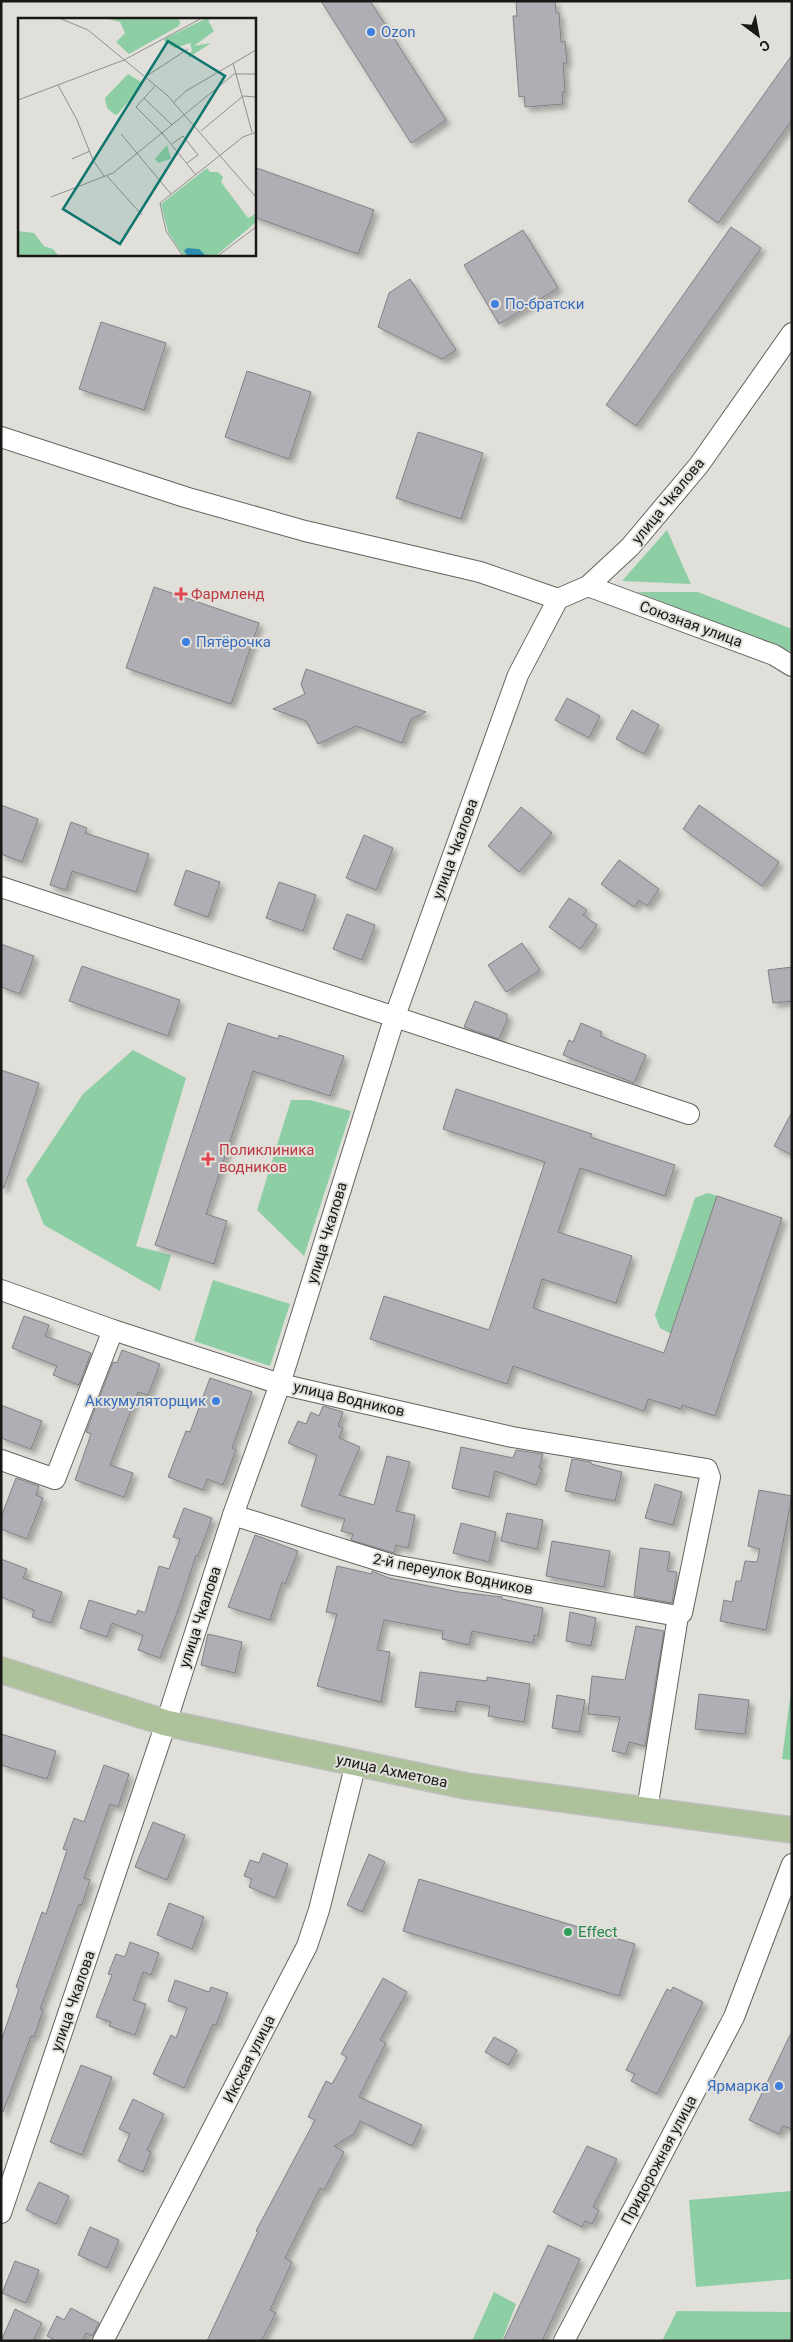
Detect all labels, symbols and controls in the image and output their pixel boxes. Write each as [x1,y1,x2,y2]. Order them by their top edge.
north arrow [733,10,783,60]
inset map [18,18,255,255]
place label: Ozon [381,23,415,41]
marker: Ozon [365,26,377,38]
text: С [757,37,773,55]
place label: По-братски [505,295,584,313]
marker: По-братски [489,298,501,310]
street label: улица Чкалова [628,454,708,548]
place label: Фармленд [191,585,265,603]
marker: Фармленд [175,588,187,600]
street label: Союзная улица [637,597,745,651]
place label: Пятёрочка [196,633,271,651]
marker: Пятёрочка [180,636,192,648]
street label: улица Чкалова [429,796,481,902]
place label: Поликлиника водников [219,1141,314,1176]
marker: Поликлиника водников [201,1152,215,1166]
street label: улица Чкалова [303,1180,351,1286]
street label: улица Водников [292,1377,406,1421]
place label: Аккумуляторщик [85,1392,206,1410]
marker: Аккумуляторщик [210,1395,222,1407]
street label: 2-й переулок Водников [372,1550,534,1598]
street label: улица Чкалова [175,1564,225,1670]
street label: улица Ахметова [335,1750,449,1792]
place label: Effect [578,1923,617,1941]
marker: Effect [562,1926,574,1938]
street label: улица Чкалова [47,1948,99,2054]
street label: Икская улица [219,2012,279,2106]
place label: Ярмарка [707,2077,769,2095]
marker: Ярмарка [773,2080,785,2092]
street label: Придорожная улица [617,2092,701,2228]

